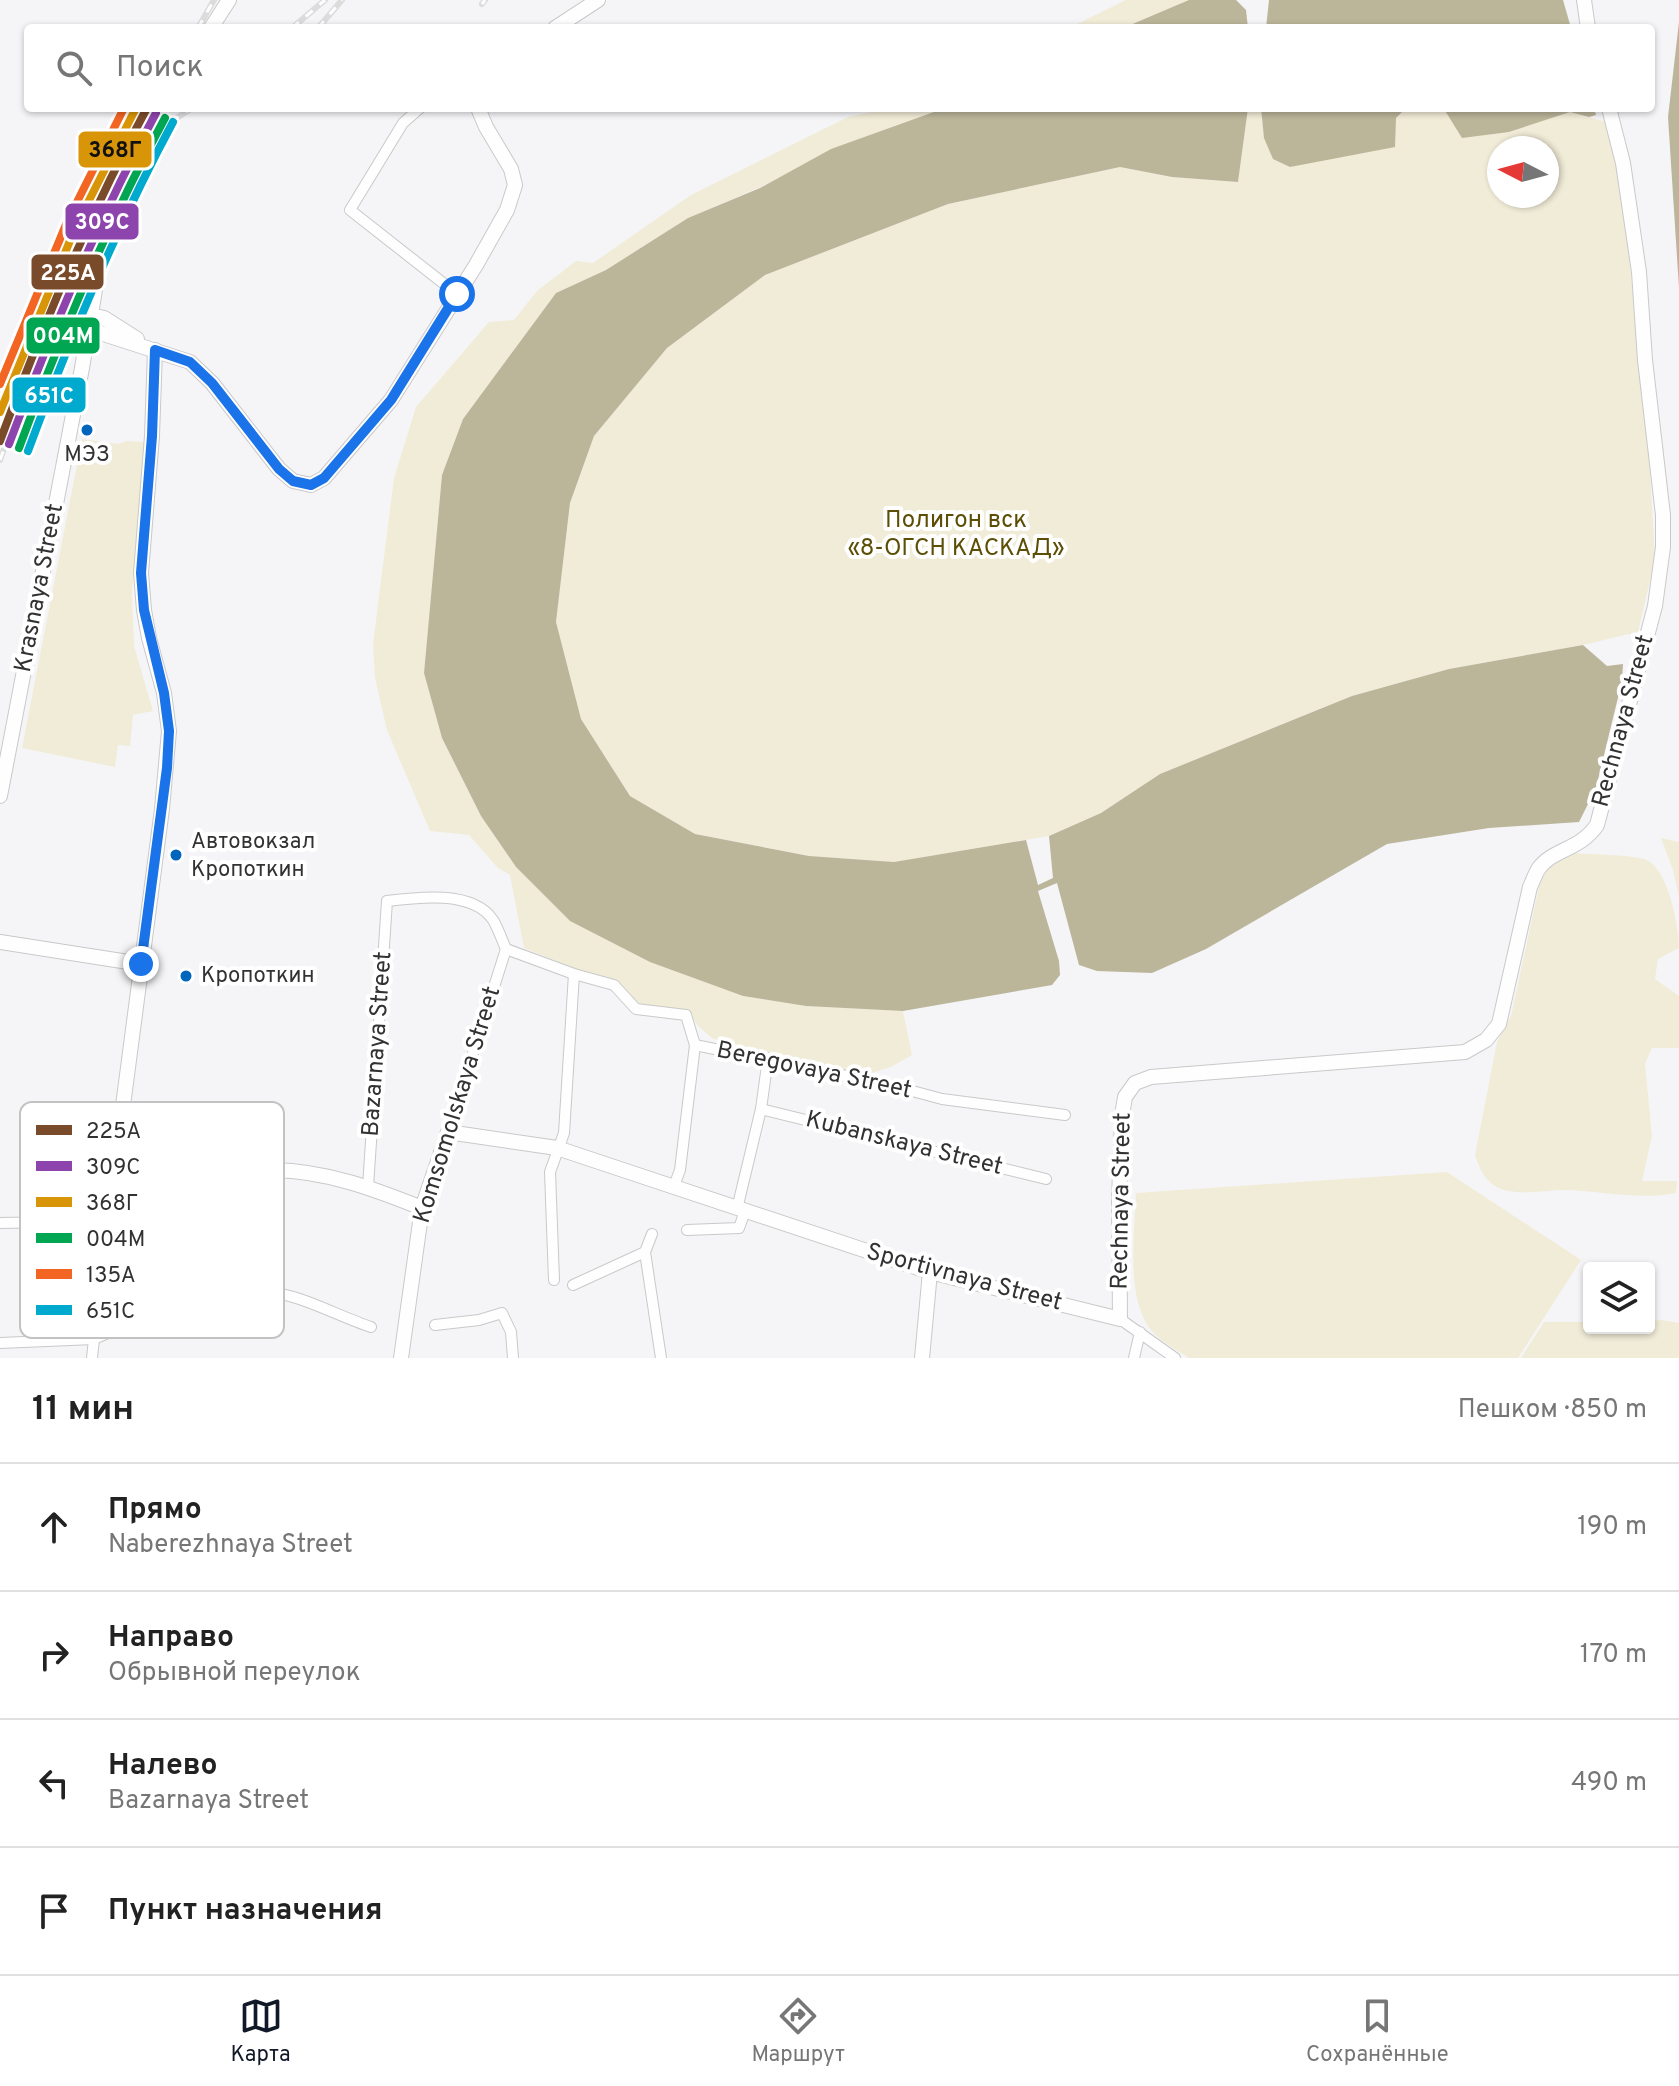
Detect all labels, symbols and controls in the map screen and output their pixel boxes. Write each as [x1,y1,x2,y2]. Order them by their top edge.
search box [24,24,1655,112]
icon: search [52,46,96,90]
text: Поиск [116,50,204,87]
line badge: 368Г [77,130,153,169]
north arrow [1487,136,1559,208]
text: 368Г [88,138,142,165]
line badge: 309С [64,202,140,241]
text: 309С [75,210,129,237]
line badge: 225А [30,253,105,291]
text: 225А [40,261,96,288]
route start [439,276,475,312]
line badge: 004М [25,316,101,355]
text: 004М [33,324,93,351]
line badge: 651С [11,376,87,414]
text: 651С [24,384,74,411]
marker: МЭЗ [79,422,95,438]
place label: МЭЗ [64,442,110,469]
street label: Krasnaya Street [9,501,71,675]
park label: Полигон вск «8-ОГСН КАСКАД» [847,506,1065,564]
street label: Rechnaya Street [1587,631,1661,811]
place label: Автовокзал Кропоткин [191,829,315,884]
marker: Автовокзал Кропоткин [168,847,184,863]
route end [123,946,159,982]
street label: Bazarnaya Street [357,950,399,1138]
place label: Кропоткин [201,963,315,990]
marker: Кропоткин [178,968,194,984]
street label: Komsomolskaya Street [408,983,508,1227]
street label: Beregovaya Street [714,1036,914,1106]
legend [20,1102,284,1338]
street label: Kubanskaya Street [802,1105,1006,1183]
street label: Rechnaya Street [1105,1112,1139,1290]
text: 225А [86,1119,141,1146]
text: 309С [86,1155,141,1182]
text: 368Г [86,1191,138,1218]
text: 004М [86,1227,145,1254]
street label: Sportivnaya Street [863,1237,1065,1319]
map controls [1583,1262,1655,1334]
button: layers [1583,1262,1655,1334]
text: 135А [86,1263,136,1290]
text: 651С [86,1299,135,1326]
text: 11 мин [32,1389,134,1432]
text: Пешком · 850 m [1458,1394,1647,1427]
text: Прямо [108,1492,202,1529]
icon: ahead [32,1505,76,1549]
text: 190 m [1577,1511,1647,1544]
text: Naberezhnaya Street [108,1529,353,1562]
text: Направо [108,1620,234,1657]
icon: right [32,1633,76,1677]
text: 170 m [1580,1639,1647,1672]
text: Обрывной переулок [108,1657,361,1690]
text: Налево [108,1748,217,1785]
icon: left [32,1761,76,1805]
text: 490 m [1571,1767,1647,1800]
text: Bazarnaya Street [108,1785,309,1818]
icon: arrive [32,1889,76,1933]
text: Пункт назначения [108,1893,382,1930]
tab: Карта [230,1994,291,2069]
tab: Маршрут [751,1994,845,2069]
tab: Сохранённые [1306,1994,1449,2069]

